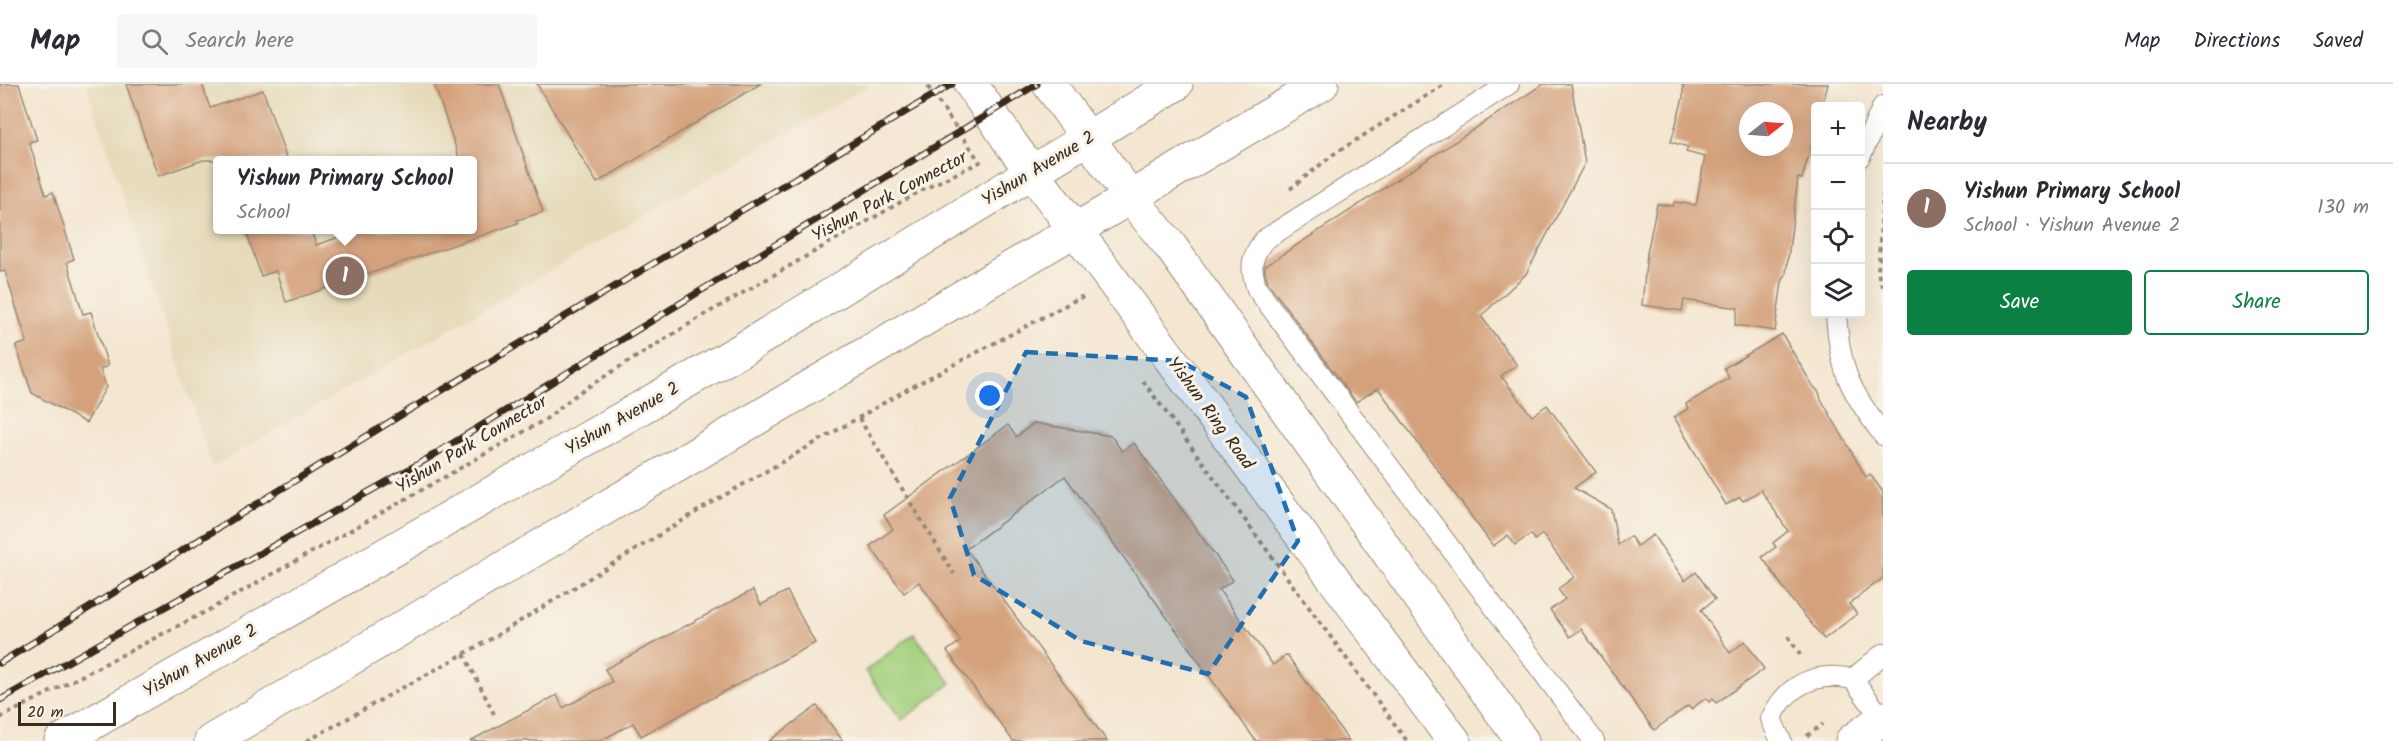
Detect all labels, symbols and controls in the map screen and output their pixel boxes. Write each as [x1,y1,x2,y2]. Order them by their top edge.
search box [117,14,537,68]
text: Map [30,19,81,64]
text: Search here [186,24,294,59]
icon: search [138,25,171,58]
text: Map [2124,25,2160,58]
text: Directions [2193,25,2280,58]
text: Saved [2313,25,2363,58]
north arrow [1739,102,1793,156]
map controls [1811,102,1865,318]
button: + [1811,102,1865,156]
text: Nearby [1907,102,1987,144]
street label: Yishun Avenue 2 [976,124,1101,215]
street label: Yishun Park Connector [807,144,974,251]
popup [213,156,477,234]
button: − [1811,156,1865,210]
text: Yishun Primary School [237,162,453,197]
text: Yishun Primary School [1964,175,2180,210]
text: 1 [1923,192,1930,224]
text: 130 m [2317,192,2369,224]
text: School [237,197,290,229]
button: locate [1811,210,1865,264]
text: School · Yishun Avenue 2 [1964,210,2180,242]
pin: 1 [326,254,364,298]
button: layers [1811,264,1865,318]
button: Save [1907,270,2132,335]
button: Share [2144,270,2369,335]
street label: Yishun Ring Road [1159,351,1261,477]
street label: Yishun Avenue 2 [560,375,685,464]
your location [975,381,1004,410]
street label: Yishun Park Connector [390,388,554,502]
street label: Yishun Avenue 2 [138,617,263,706]
scale bar [18,699,116,726]
text: 20 m [27,700,63,725]

